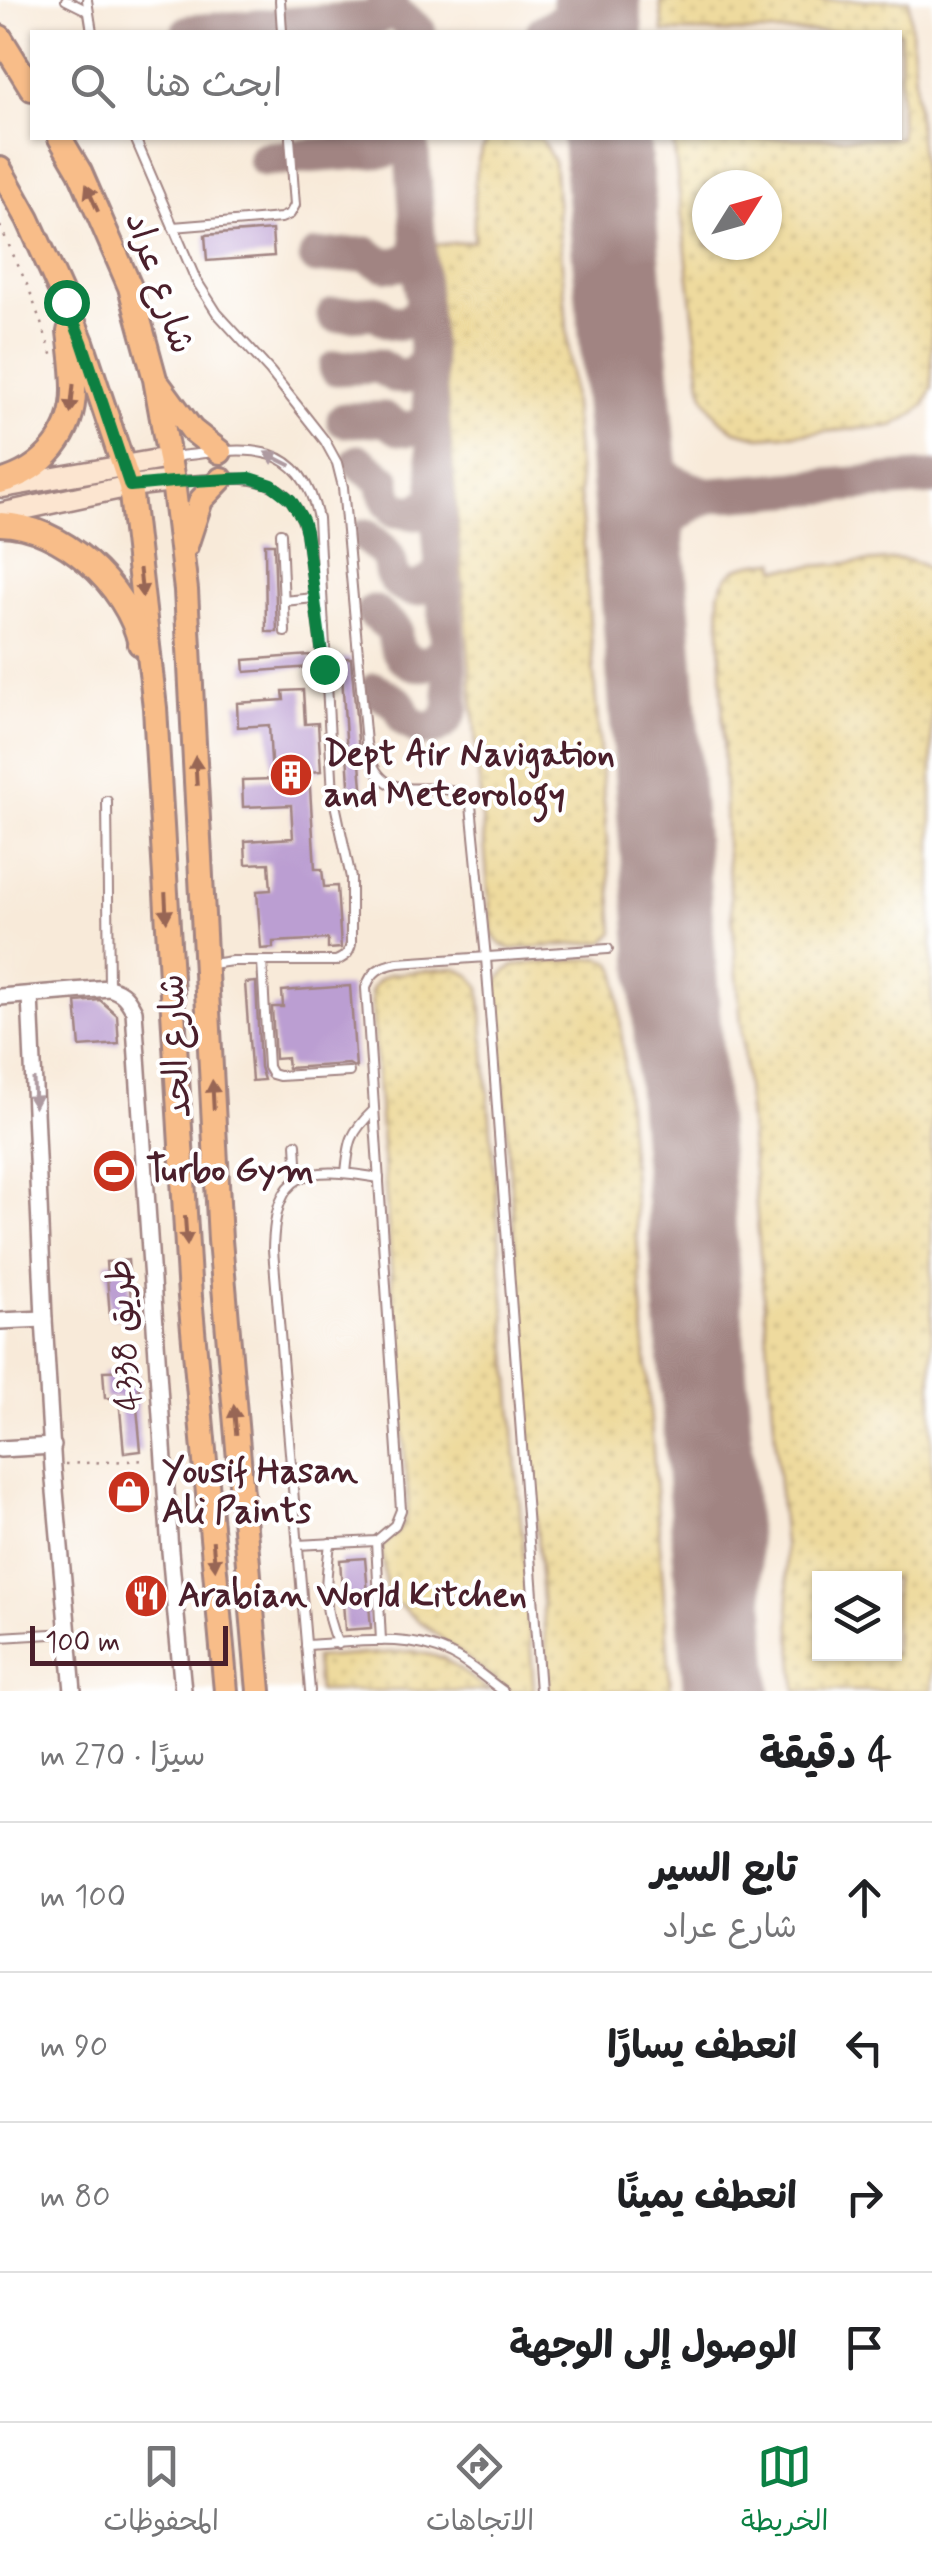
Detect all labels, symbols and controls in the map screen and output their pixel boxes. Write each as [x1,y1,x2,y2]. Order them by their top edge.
search box [30,30,902,140]
icon: search [65,58,120,113]
text: ابحث هنا [145,61,282,110]
north arrow [692,170,782,260]
one-way arrow [84,183,100,213]
street label: شارع عراد [113,206,205,360]
route start [44,280,90,326]
one-way arrow [64,384,80,416]
one-way arrow [263,451,292,468]
one-way arrow [133,568,149,599]
route end [302,647,348,693]
place label: Dept Air Navigation and Meteorology [324,732,615,823]
building icon: Dept Air Navigation and Meteorology [268,752,314,798]
one-way arrow [188,754,204,786]
one-way arrow [158,891,174,923]
street label: شارع الحد [149,973,203,1119]
one-way arrow [26,1077,42,1109]
one-way arrow [205,1079,221,1111]
sports icon: Turbo Gym [91,1148,137,1194]
place label: Turbo Gym [146,1148,314,1194]
one-way arrow [178,1216,194,1248]
street label: طريق 4338 [97,1258,153,1412]
one-way arrow [227,1403,243,1435]
place label: Yousif Hasan Ali Paints [162,1449,358,1535]
shop icon: Yousif Hasan Ali Paints [106,1469,152,1515]
one-way arrow [207,1540,223,1571]
map controls [812,1571,902,1661]
button: layers [812,1571,902,1661]
restaurant icon: Arabian World Kitchen [123,1573,169,1619]
place label: Arabian World Kitchen [178,1573,527,1619]
scale bar [30,1621,228,1666]
text: 100 m [45,1625,120,1662]
text: 4 دقيقة [759,1729,892,1784]
text: سيرًا · 270 m [40,1735,205,1777]
text: تابع السير [651,1846,797,1895]
icon: ahead [837,1870,892,1925]
text: 100 m [40,1876,126,1918]
text: شارع عراد [662,1907,797,1949]
icon: left [837,2020,892,2075]
text: انعطف يسارًا [607,2023,797,2072]
text: 90 m [40,2026,108,2068]
icon: right [837,2170,892,2225]
text: انعطف يمينًا [617,2173,797,2222]
text: 80 m [40,2176,110,2218]
icon: arrive [837,2320,892,2375]
text: الوصول إلى الوجهة [509,2323,797,2372]
tab: المحفوظات [104,2439,219,2545]
tab: الاتجاهات [426,2439,534,2545]
tab: الخريطة [741,2439,828,2545]

